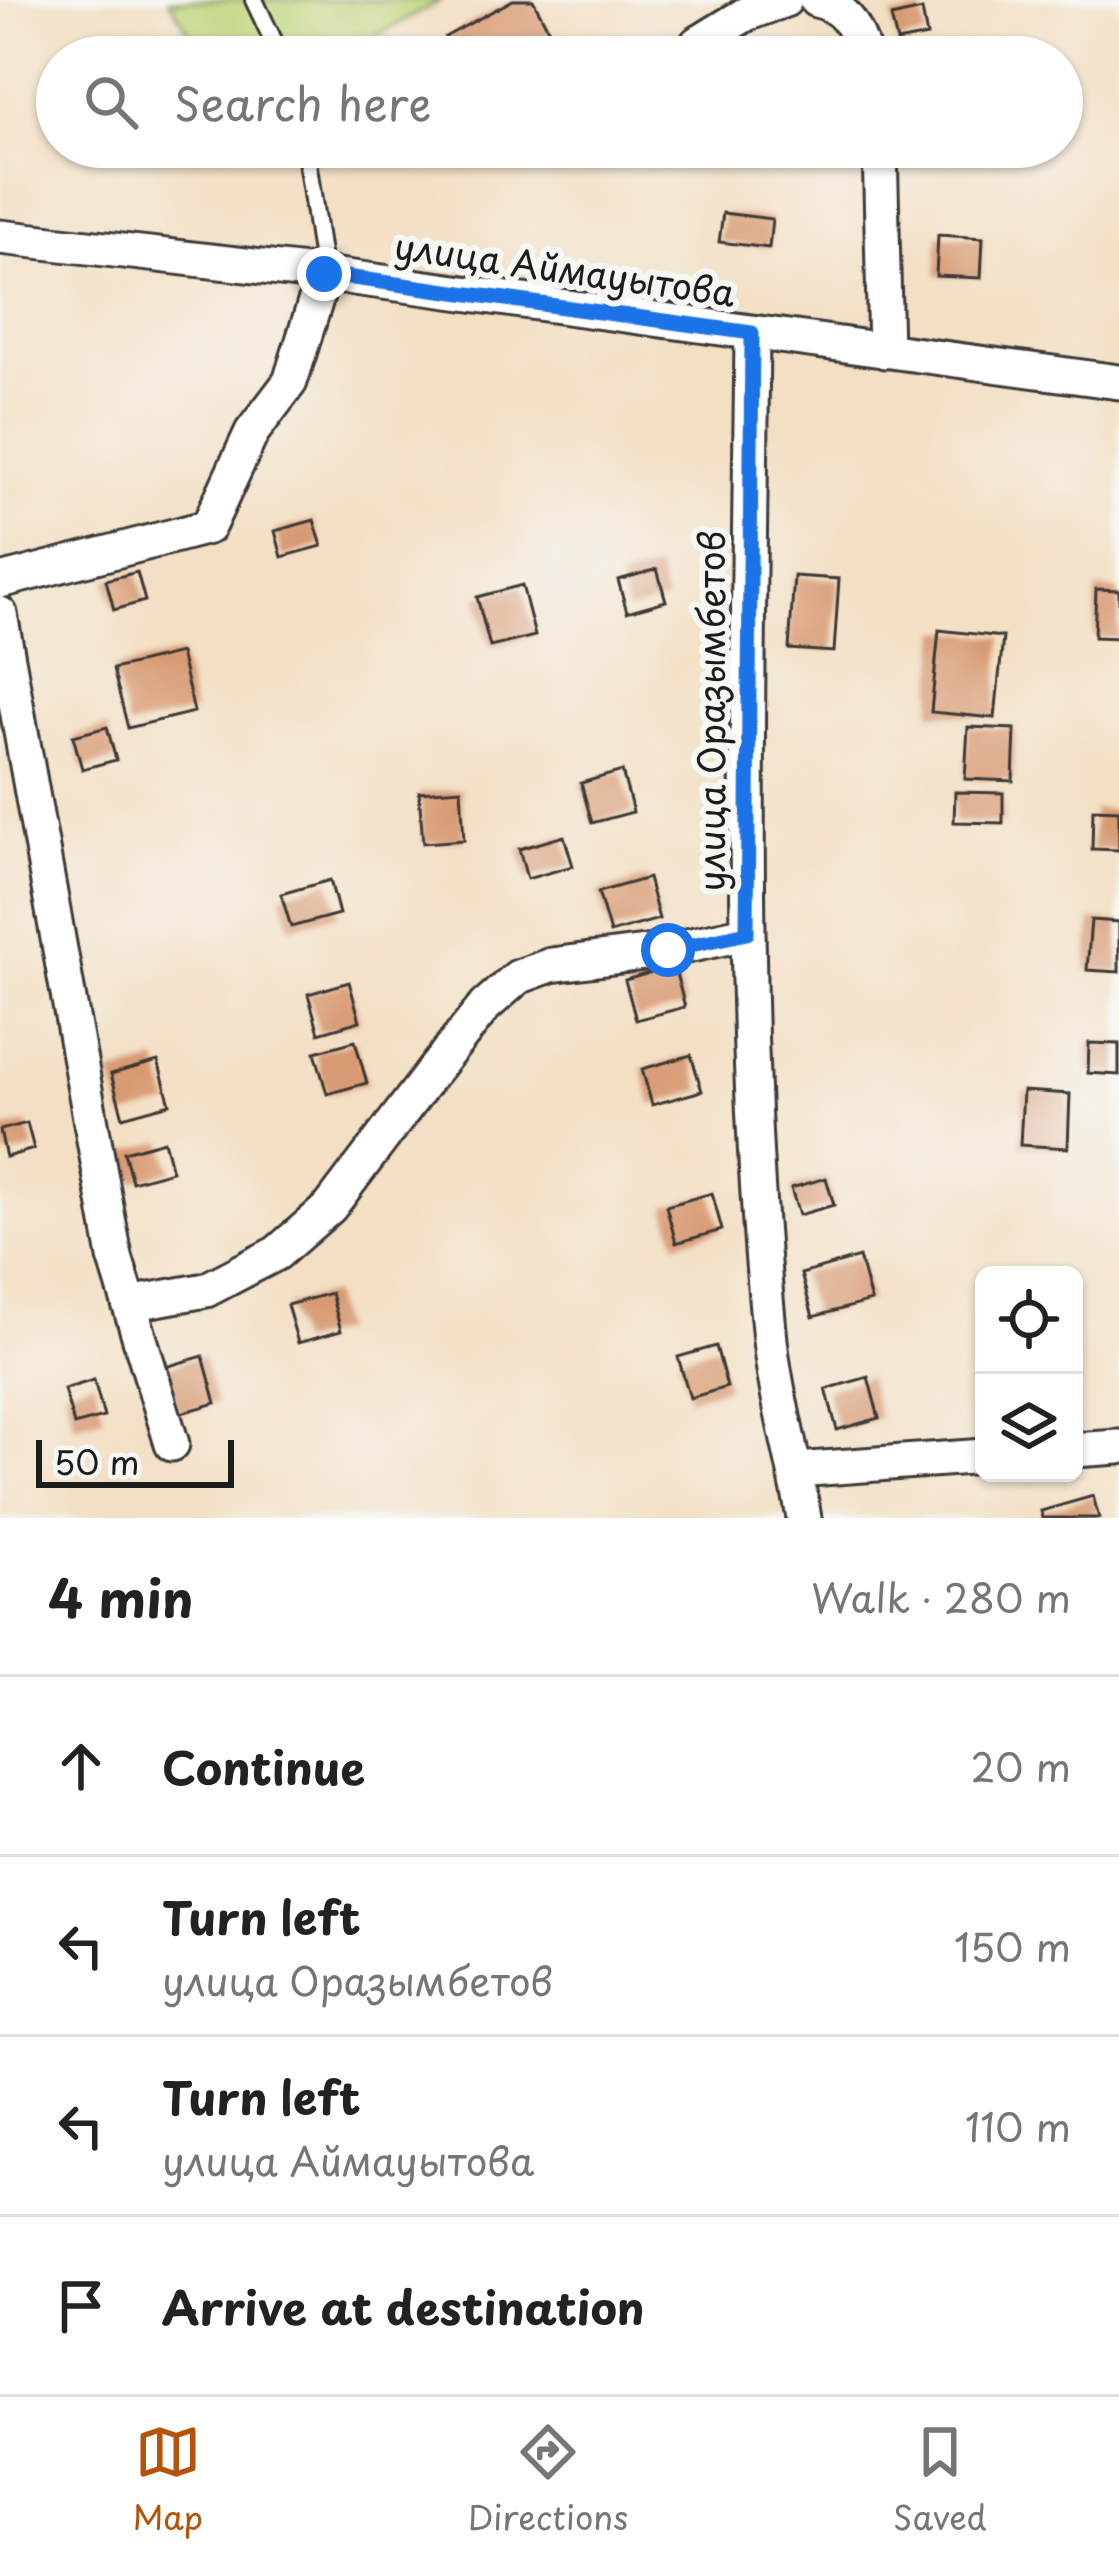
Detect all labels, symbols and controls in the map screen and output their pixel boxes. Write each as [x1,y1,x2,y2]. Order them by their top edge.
search box [36,36,1083,168]
text: Search here [174,68,431,136]
icon: search [78,69,144,135]
street label: улица Аймауытова [391,217,739,319]
route end [297,247,351,301]
street label: улица Оразымбетов [683,531,737,891]
route start [641,923,695,977]
map controls [975,1266,1083,1482]
button: locate [975,1266,1083,1374]
button: layers [975,1374,1083,1482]
scale bar [36,1434,234,1487]
text: 50 m [54,1436,140,1486]
text: 4 min [48,1558,193,1635]
text: Walk · 280 m [811,1567,1071,1626]
text: Continue [162,1732,365,1800]
icon: ahead [48,1733,114,1799]
text: 20 m [970,1736,1071,1795]
text: Turn left [162,1882,361,1950]
icon: left [48,1913,114,1979]
text: 150 m [954,1916,1071,1975]
text: улица Оразымбетов [162,1950,553,2009]
text: Turn left [162,2062,361,2130]
icon: left [48,2093,114,2159]
text: 110 m [965,2096,1071,2155]
text: улица Аймауытова [162,2130,534,2189]
text: Arrive at destination [162,2272,645,2340]
icon: arrive [48,2273,114,2339]
tab: Map [132,2419,203,2541]
tab: Directions [468,2419,628,2541]
tab: Saved [893,2419,987,2541]

